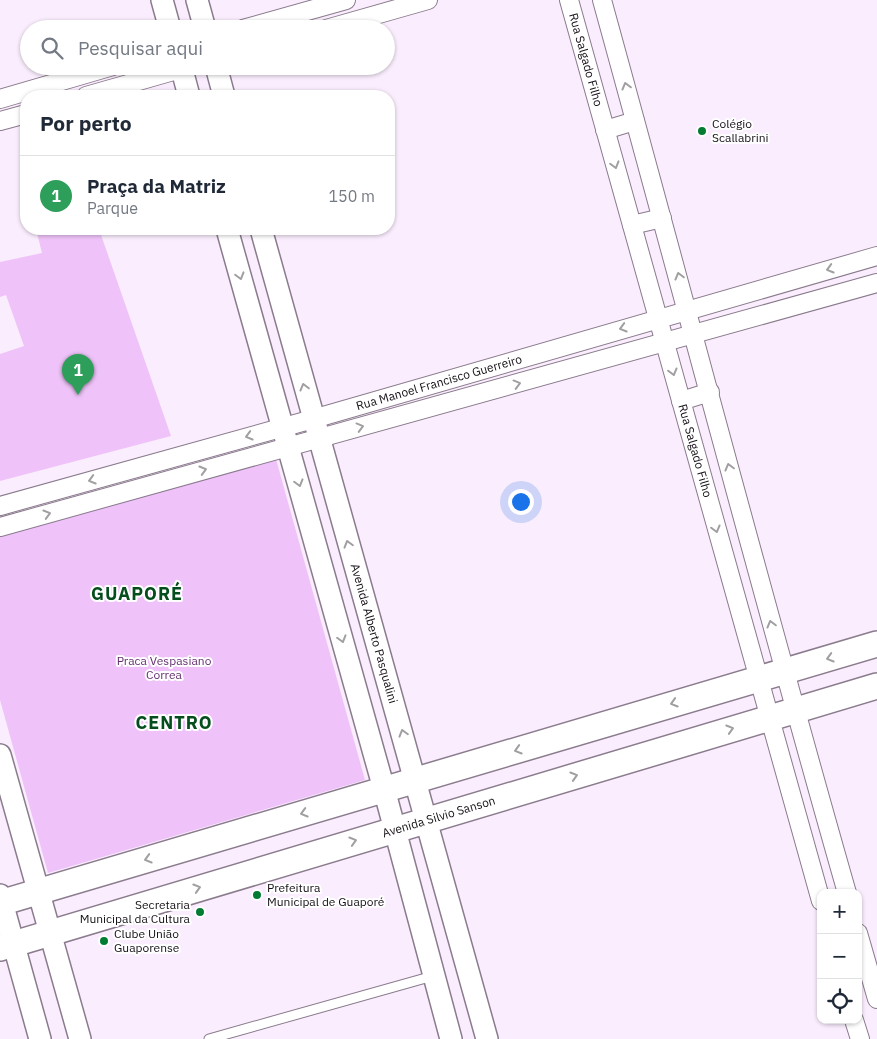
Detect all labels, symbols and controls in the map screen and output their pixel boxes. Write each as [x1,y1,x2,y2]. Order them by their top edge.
street label: Rua Salgado Filho [566,11,606,108]
search box [20,20,395,75]
icon: search [38,34,66,62]
text: Pesquisar aqui [78,36,203,60]
one-way arrow [621,82,631,91]
text: Por perto [40,109,132,137]
place label: Colégio Scallabrini [712,116,768,145]
marker: Colégio Scallabrini [696,125,708,137]
one-way arrow [609,161,620,169]
text: Praça da Matriz [87,174,226,198]
text: 1 [51,186,61,206]
text: 150 m [328,186,375,206]
text: Parque [87,198,138,218]
one-way arrow [826,263,835,274]
one-way arrow [235,271,245,279]
one-way arrow [674,273,684,281]
one-way arrow [620,322,628,332]
street label: Rua Manoel Francisco Guerreiro [354,351,524,413]
pin: 1 [62,354,94,395]
one-way arrow [667,368,677,376]
one-way arrow [512,379,521,390]
one-way arrow [300,383,310,392]
street label: Rua Salgado Filho [675,402,716,499]
one-way arrow [355,423,364,433]
one-way arrow [245,430,253,440]
one-way arrow [725,464,735,472]
one-way arrow [199,465,207,475]
one-way arrow [88,474,97,485]
one-way arrow [293,478,303,486]
your location [508,489,534,515]
one-way arrow [42,509,51,520]
one-way arrow [710,524,721,533]
one-way arrow [344,540,354,548]
street label: Avenida Alberto Pasqualini [348,562,401,705]
district label: GUAPORÉ [91,581,183,605]
one-way arrow [766,620,777,629]
one-way arrow [337,635,347,643]
one-way arrow [827,652,835,662]
park label: Praca Vespasiano Correa [117,653,212,682]
one-way arrow [671,698,679,708]
district label: CENTRO [136,711,213,734]
one-way arrow [726,725,734,735]
one-way arrow [398,730,408,738]
one-way arrow [515,744,523,754]
one-way arrow [570,771,578,781]
street label: Avenida Silvio Sanson [380,792,497,840]
one-way arrow [299,807,308,818]
one-way arrow [348,837,357,847]
one-way arrow [144,853,152,864]
place label: Prefeitura Municipal de Guaporé [267,880,385,909]
one-way arrow [193,884,201,894]
marker: Prefeitura Municipal de Guaporé [251,889,263,901]
map controls [817,889,862,1024]
button: + [817,889,862,934]
place label: Secretaria Municipal da Cultura [80,897,191,926]
marker: Secretaria Municipal da Cultura [194,906,206,918]
place label: Clube União Guaporense [114,926,180,955]
button: − [817,934,862,979]
marker: Clube União Guaporense [98,935,110,947]
button: locate [817,979,862,1024]

